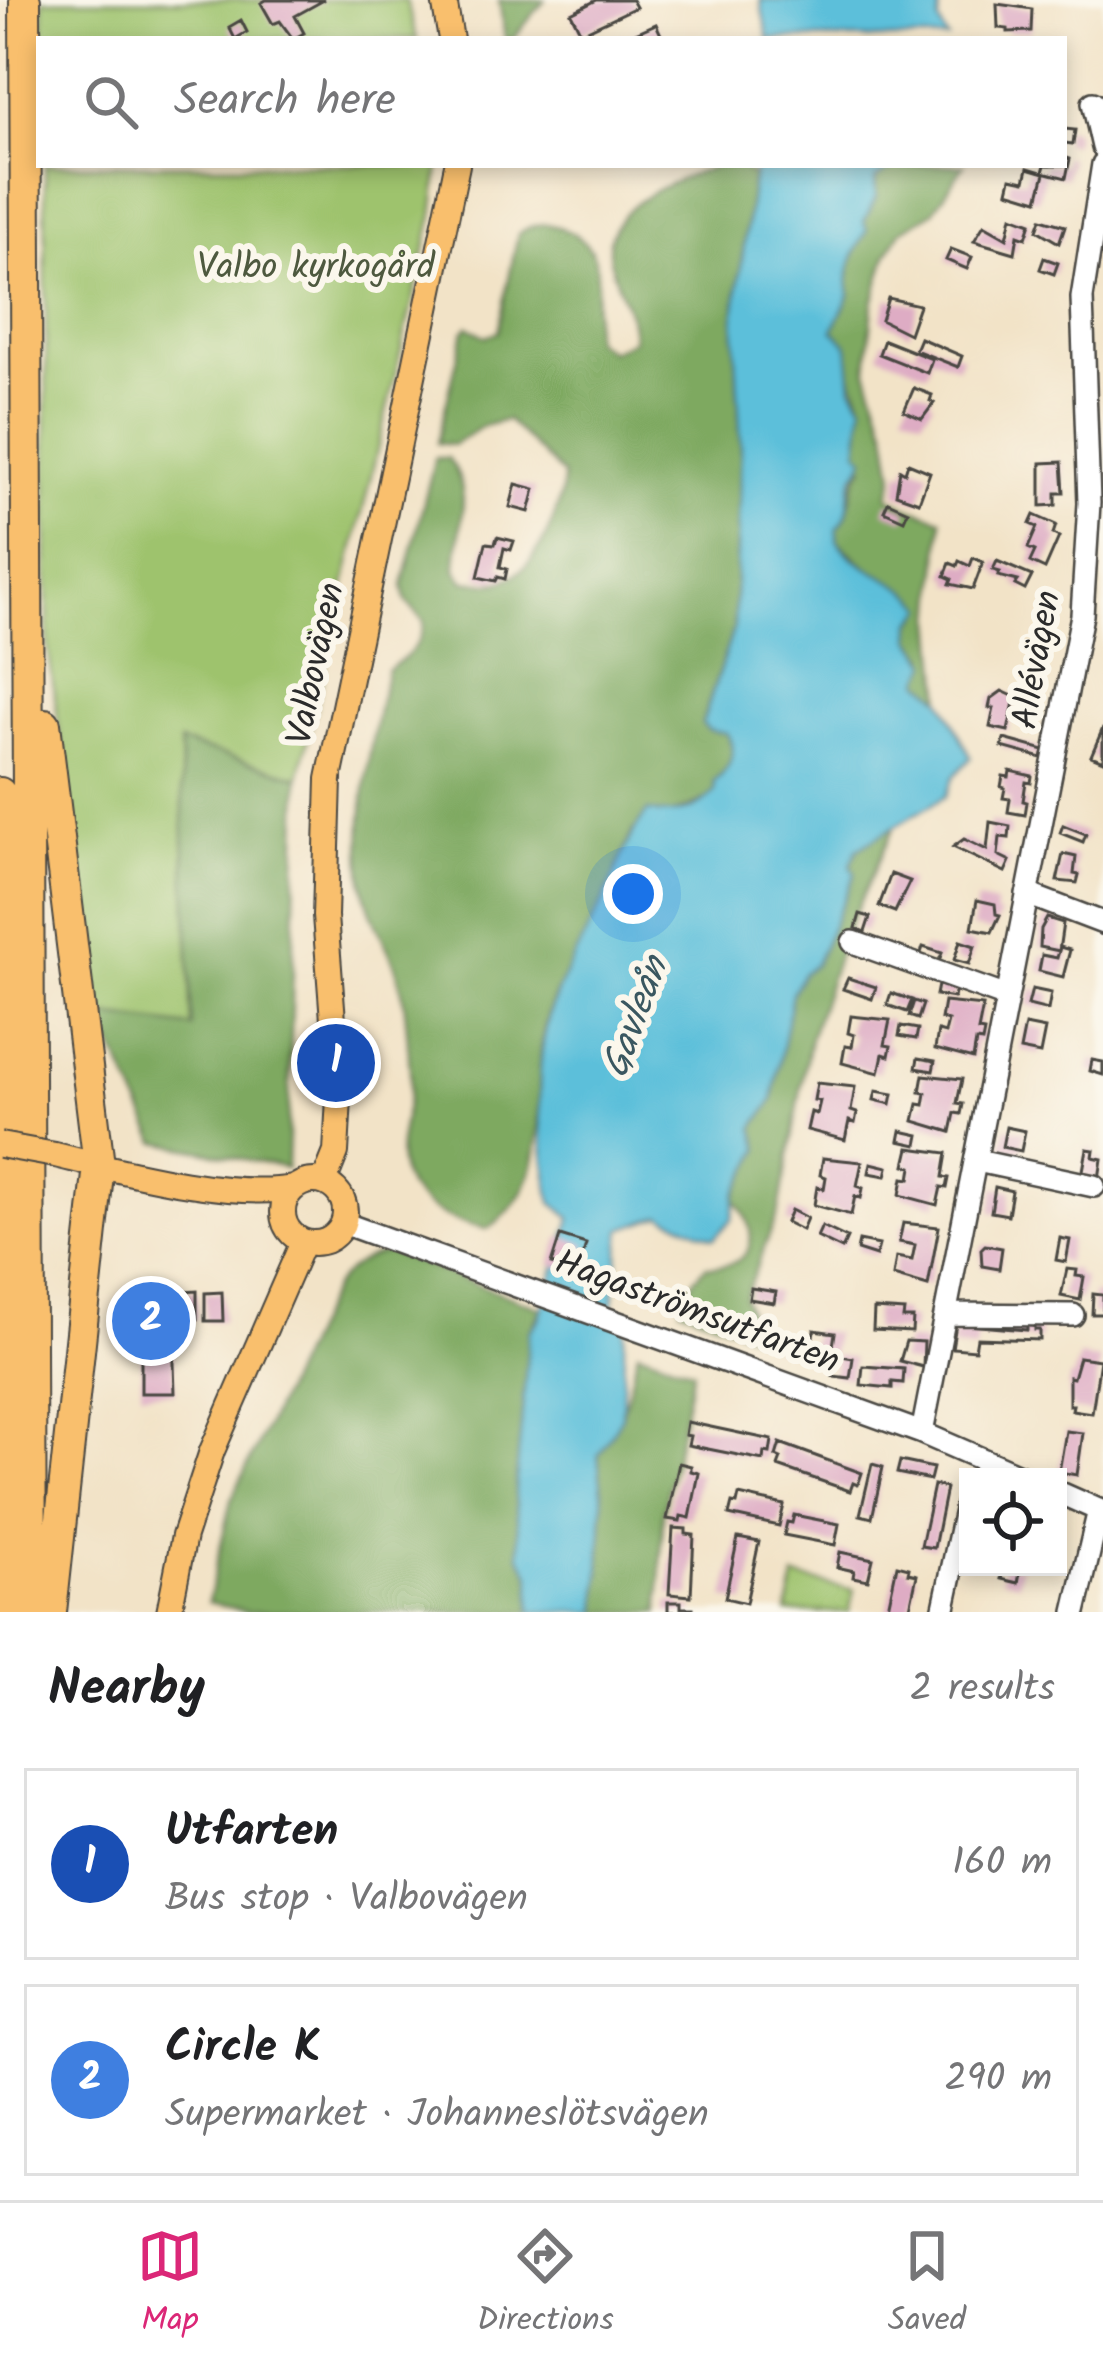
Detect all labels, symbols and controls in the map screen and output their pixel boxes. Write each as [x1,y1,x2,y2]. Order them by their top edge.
search box [36,36,1067,168]
text: Search here [174,66,396,138]
icon: search [78,69,144,135]
park label: Valbo kyrkogård [197,240,436,297]
street label: Valbovägen [272,577,362,751]
street label: Allévägen [998,586,1078,734]
your location [603,864,663,924]
water label: Gavleån [587,946,689,1087]
pin: 1 [297,1018,375,1108]
street label: Hagaströmsutfarten [547,1235,847,1391]
pin: 2 [112,1276,190,1366]
map controls [959,1468,1067,1576]
button: locate [959,1468,1067,1576]
text: Nearby [48,1650,205,1731]
text: 2 results [910,1659,1055,1721]
text: Utfarten [165,1797,338,1869]
text: 1 [84,1833,96,1895]
text: 160 m [952,1833,1052,1895]
text: Bus stop · Valbovägen [165,1869,528,1931]
text: Circle K [165,2013,321,2085]
text: 2 [79,2049,101,2111]
text: 290 m [944,2049,1052,2111]
text: Supermarket · Johanneslötsvägen [165,2085,709,2147]
tab: Map [137,2223,203,2348]
tab: Directions [477,2223,614,2348]
tab: Saved [888,2223,966,2348]

